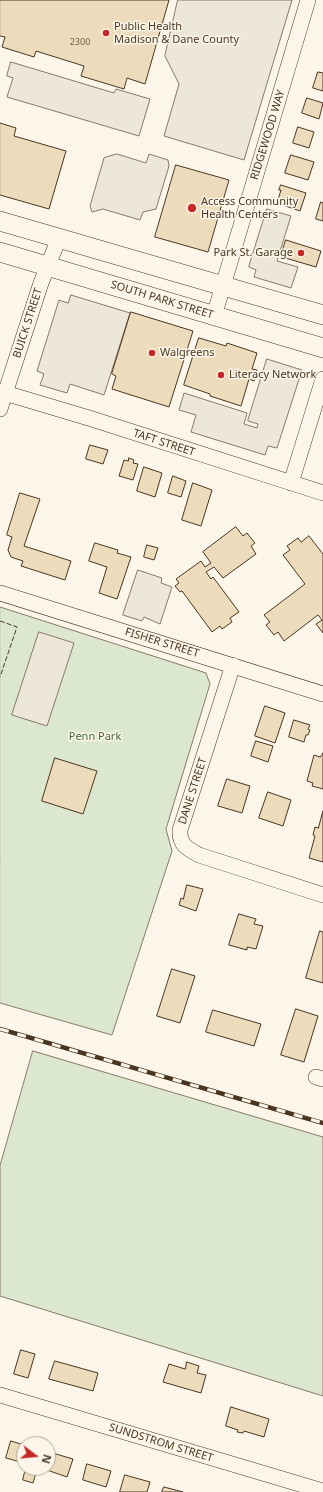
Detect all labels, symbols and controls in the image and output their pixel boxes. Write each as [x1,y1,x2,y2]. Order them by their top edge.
place label: Public Health Madison & Dane County [114,20,239,46]
marker: Public Health Madison & Dane County [101,28,111,38]
house number: 2300 [70,37,90,47]
street label: RIDGEWOOD WAY [248,88,288,182]
place label: Access Community Health Centers [201,195,298,221]
marker: Access Community Health Centers [186,202,198,214]
place label: Park St. Garage [213,246,293,260]
marker: Park St. Garage [296,248,306,258]
street label: SOUTH PARK STREET [109,278,215,322]
street label: BUICK STREET [10,286,46,360]
place label: Walgreens [160,346,215,360]
marker: Walgreens [147,348,157,358]
place label: Literacy Network [229,368,316,382]
marker: Literacy Network [216,370,226,380]
street label: TAFT STREET [131,427,197,459]
street label: FISHER STREET [123,625,201,661]
park label: Penn Park [69,730,121,744]
street label: DANE STREET [176,756,210,826]
street label: SUNDSTROM STREET [107,1421,215,1465]
north arrow [16,1436,56,1476]
text: N [39,1453,56,1466]

